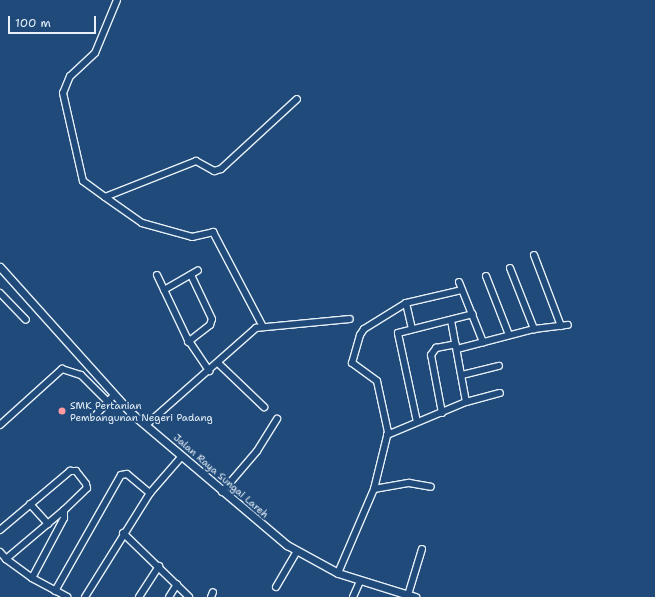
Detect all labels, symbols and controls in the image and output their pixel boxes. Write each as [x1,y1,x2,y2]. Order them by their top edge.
scale bar [10,8,98,34]
text: 100 m [15,15,51,31]
place label: SMK Pertanian Pembangunan Negeri Padang [70,399,213,422]
marker: SMK Pertanian Pembangunan Negeri Padang [57,406,67,416]
street label: Jalan Raya Sungai Lareh [171,431,271,521]

